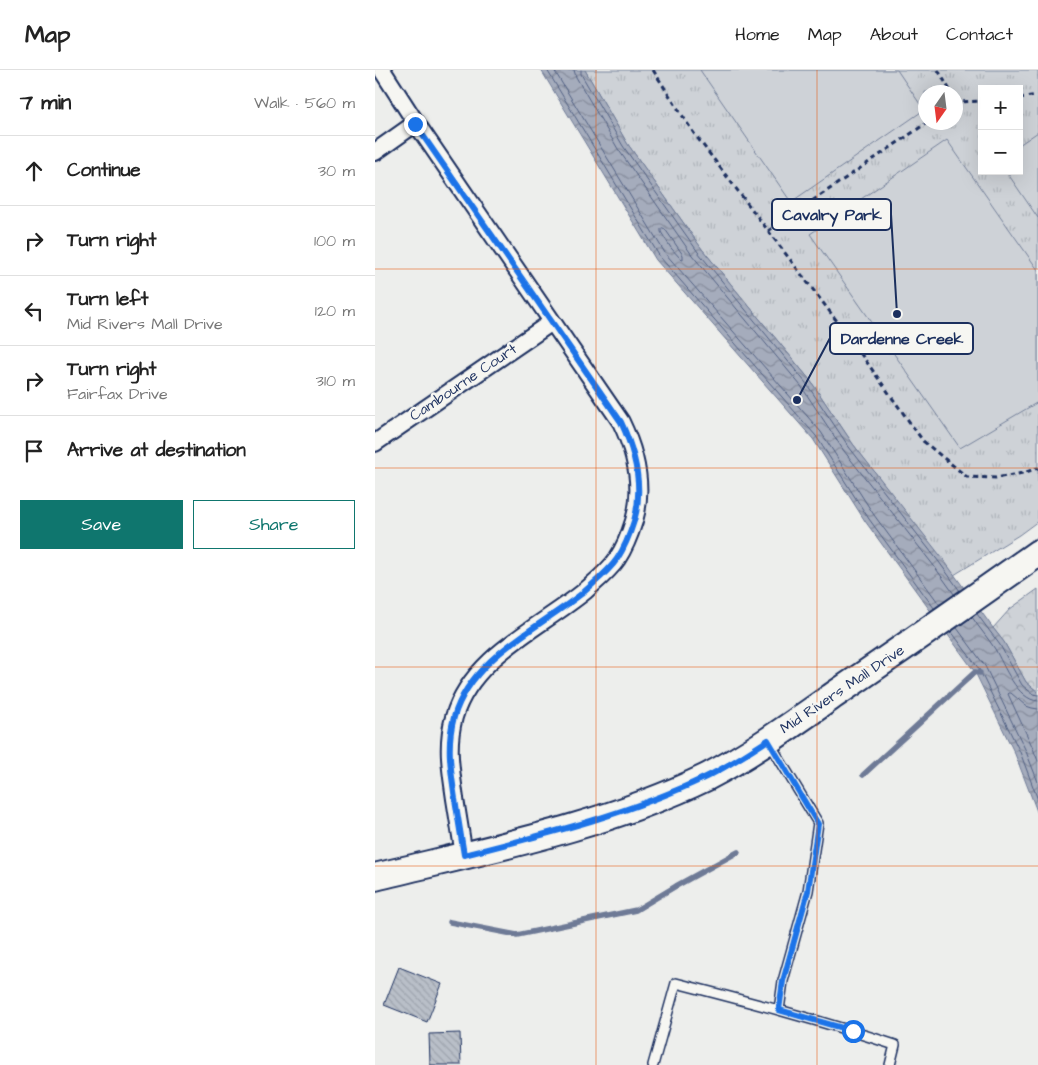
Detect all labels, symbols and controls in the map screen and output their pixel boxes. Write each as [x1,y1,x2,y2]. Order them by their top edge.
text: Map [25,18,70,52]
text: Home [735,22,780,47]
text: Map [808,22,842,47]
text: About [870,22,918,47]
text: Contact [946,22,1013,47]
north arrow [918,85,963,130]
map controls [978,85,1023,175]
button: + [978,85,1023,130]
text: 7 min [20,88,71,117]
text: Walk · 560 m [254,92,355,114]
route end [404,113,427,136]
button: − [978,130,1023,175]
icon: ahead [20,157,48,185]
text: Continue [67,157,141,184]
text: 30 m [318,160,355,182]
callout: Cavalry Park [772,199,891,230]
text: Cavalry Park [782,204,882,227]
icon: right [20,227,48,255]
text: Turn right [67,227,156,254]
text: 100 m [314,230,355,252]
text: Turn left [67,286,148,313]
icon: left [20,297,48,325]
text: 120 m [315,300,355,322]
text: Mid Rivers Mall Drive [67,313,223,335]
callout: Dardenne Creek [830,323,973,354]
text: Dardenne Creek [841,328,963,350]
street label: Cambourne Court [405,339,521,426]
text: Turn right [67,356,156,383]
icon: right [20,367,48,395]
text: 310 m [316,370,355,392]
text: Fairfax Drive [67,383,168,405]
icon: arrive [20,437,48,465]
text: Arrive at destination [67,437,246,464]
button: Save [20,500,183,549]
button: Share [193,500,355,549]
street label: Mid Rivers Mall Drive [776,640,909,739]
route start [842,1020,865,1043]

